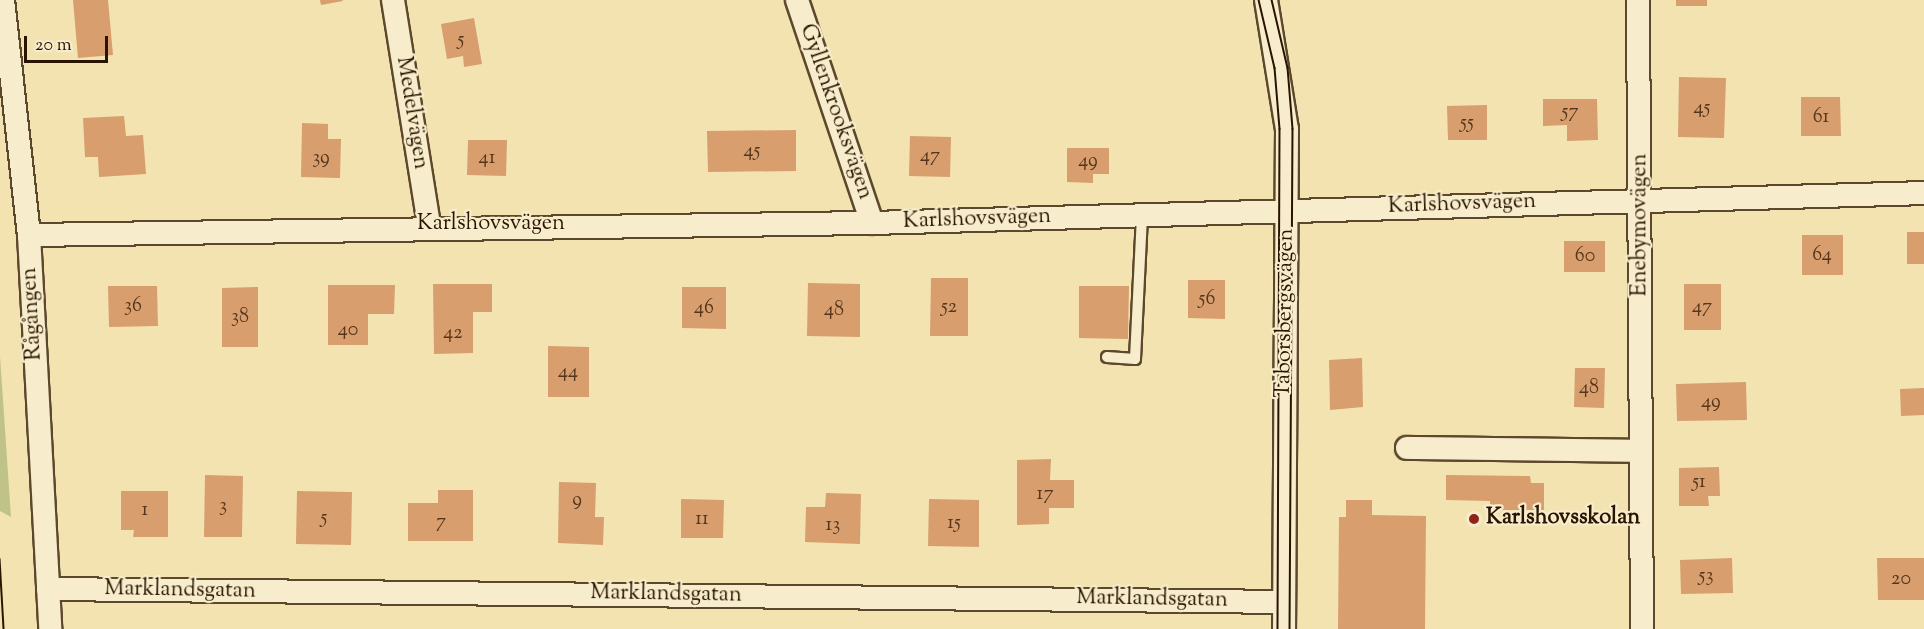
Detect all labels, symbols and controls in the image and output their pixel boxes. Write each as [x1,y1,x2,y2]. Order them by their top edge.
street label: Gyllenkrooksvägen [793,21,877,203]
scale bar [27,24,111,62]
house number: 5 [458,28,464,52]
text: 20 m [35,33,72,59]
street label: Medelvägen [389,55,433,171]
house number: 45 [1694,96,1710,120]
house number: 57 [1562,100,1578,124]
house number: 61 [1813,105,1829,129]
house number: 55 [1460,111,1474,135]
house number: 45 [744,139,760,163]
house number: 47 [920,144,940,168]
house number: 39 [312,146,330,170]
house number: 41 [479,146,495,170]
house number: 49 [1078,149,1098,173]
street label: Enebymovägen [1628,153,1654,297]
street label: Karlshovsvägen [1388,189,1536,221]
street label: Karlshovsvägen [903,204,1051,236]
street label: Karlshovsvägen [417,212,565,238]
street label: Taborsbergsvägen [1271,228,1301,398]
house number: 64 [1812,243,1832,267]
house number: 60 [1575,244,1595,268]
street label: Rågången [17,267,49,361]
house number: 56 [1199,287,1215,311]
house number: 36 [124,294,142,318]
house number: 52 [941,295,957,319]
house number: 47 [1692,295,1712,319]
house number: 46 [694,296,714,320]
house number: 48 [824,298,844,322]
house number: 38 [231,305,249,329]
house number: 40 [338,318,358,342]
house number: 42 [443,321,463,345]
house number: 44 [558,360,578,384]
house number: 48 [1579,376,1599,400]
house number: 49 [1701,390,1721,414]
house number: 51 [1692,470,1706,494]
house number: 17 [1037,482,1053,506]
house number: 9 [572,488,582,512]
house number: 3 [219,494,227,518]
house number: 1 [142,498,148,522]
house number: 5 [321,506,327,530]
place label: Karlshovsskolan [1486,506,1640,532]
house number: 11 [695,507,709,531]
house number: 7 [436,510,446,534]
house number: 15 [947,511,961,535]
marker: Karlshovsskolan [1467,512,1481,526]
house number: 13 [826,513,840,537]
house number: 53 [1699,564,1713,588]
house number: 20 [1891,567,1911,591]
street label: Marklandsgatan [104,576,256,606]
street label: Marklandsgatan [590,580,742,610]
street label: Marklandsgatan [1076,585,1228,615]

